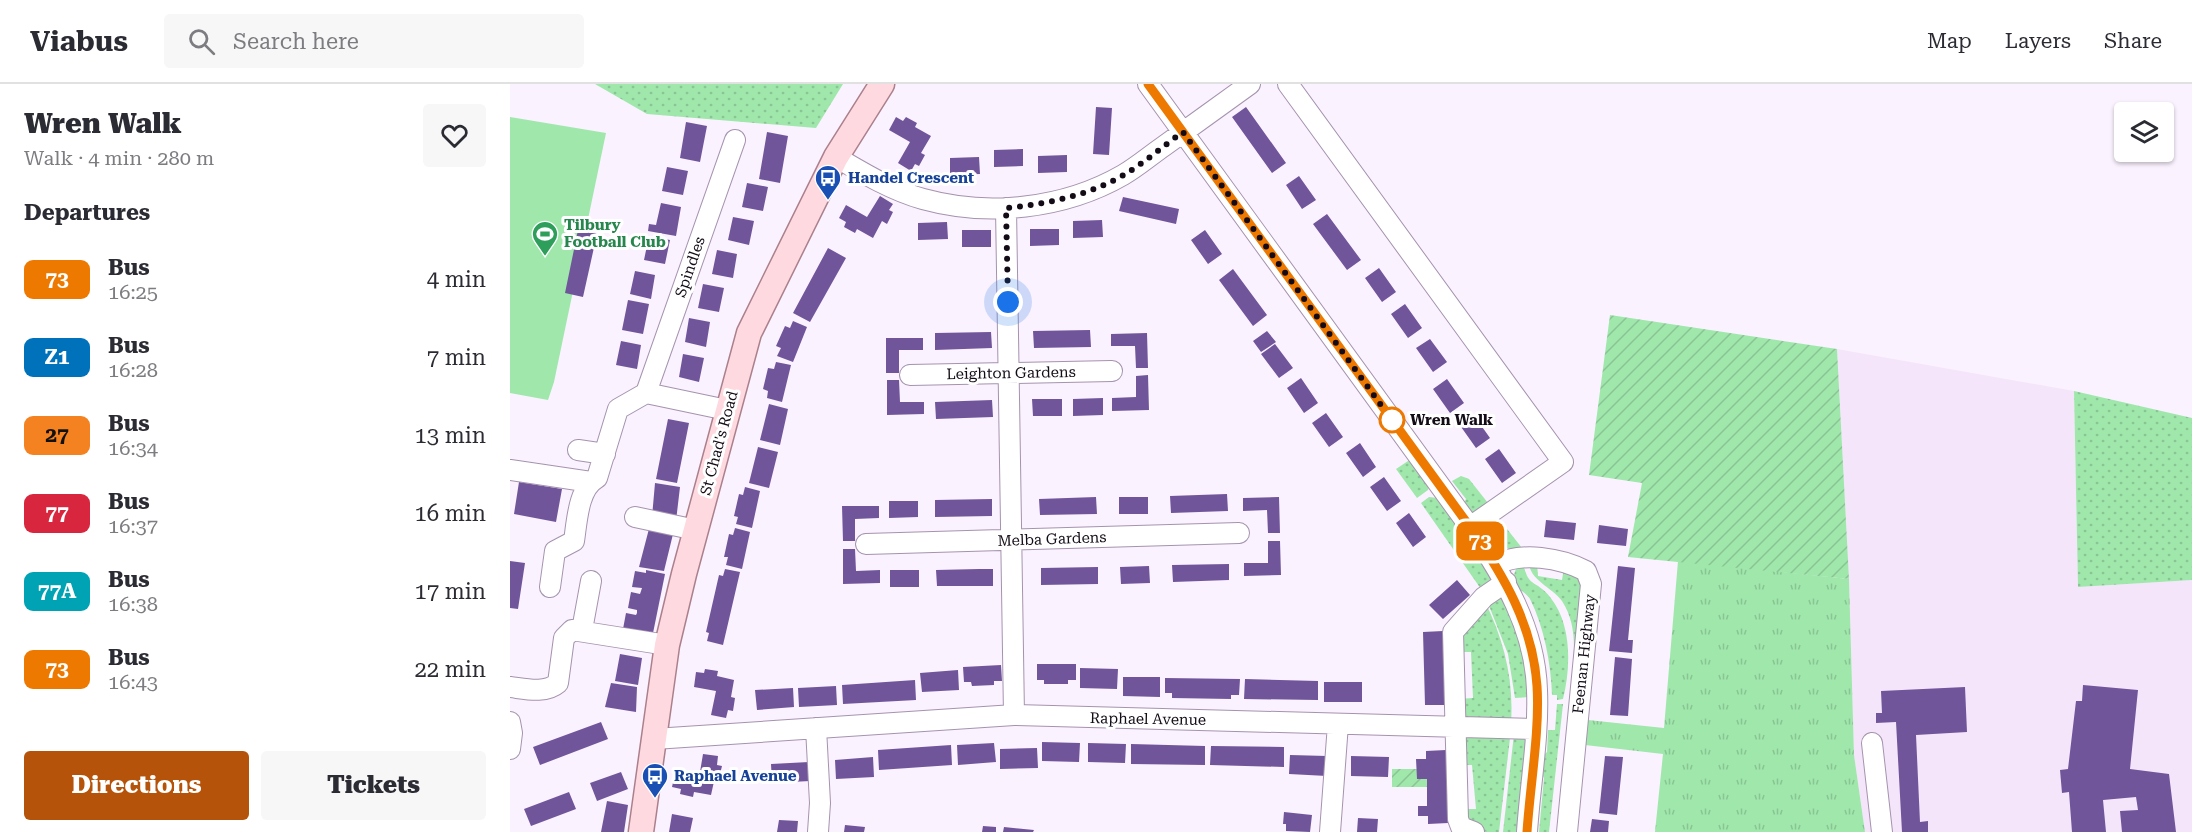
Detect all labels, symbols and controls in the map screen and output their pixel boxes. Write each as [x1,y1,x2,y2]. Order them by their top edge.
search box [164,14,584,68]
text: Viabus [30,25,128,58]
icon: search [185,25,218,58]
text: Search here [233,29,359,54]
text: Map [1927,29,1972,53]
text: Layers [2005,29,2071,53]
text: Share [2104,29,2162,53]
map controls [2114,102,2174,162]
button: layers [2114,102,2174,162]
button: heart [423,104,486,167]
text: Wren Walk [24,107,182,140]
text: Walk · 4 min · 280 m [24,146,214,170]
bus stop icon: Handel Crescent [813,163,843,201]
place label: Handel Crescent [848,169,974,187]
text: Departures [24,200,150,225]
place label: Tilbury Football Club [564,216,666,251]
sports icon: Tilbury Football Club [530,219,560,257]
street label: Spindles [671,234,709,300]
text: Bus [108,255,150,280]
text: 73 [45,267,69,291]
text: 4 min [427,267,486,292]
text: 16:25 [108,280,158,304]
your location [993,287,1023,317]
text: Bus [108,333,150,358]
text: Z1 [44,345,70,369]
text: 7 min [427,345,486,370]
text: 16:28 [108,358,158,382]
street label: Leighton Gardens [946,363,1076,383]
street label: St Chad's Road [696,388,742,497]
marker: Wren Walk [1379,407,1405,433]
text: Bus [108,411,150,436]
place label: Wren Walk [1410,411,1494,429]
text: 27 [45,423,69,447]
text: 13 min [415,423,486,448]
text: 16:34 [108,436,158,460]
text: Bus [108,489,150,514]
text: 77 [45,501,69,525]
text: 16 min [415,501,486,526]
text: 16:37 [108,514,158,538]
line badge: 73 [1453,522,1507,560]
street label: Melba Gardens [997,528,1107,550]
text: 73 [1468,529,1492,553]
text: Bus [108,567,150,592]
text: 77A [38,579,76,603]
text: 17 min [415,579,486,604]
text: 16:38 [108,592,158,616]
street label: Feenan Highway [1569,593,1599,715]
text: Bus [108,645,150,670]
text: 73 [45,657,69,681]
text: 22 min [415,657,486,682]
text: 16:43 [108,670,158,694]
street label: Raphael Avenue [1090,709,1206,729]
button: Directions [24,751,249,820]
button: Tickets [261,751,486,820]
bus stop icon: Raphael Avenue [640,761,670,799]
place label: Raphael Avenue [674,767,797,785]

